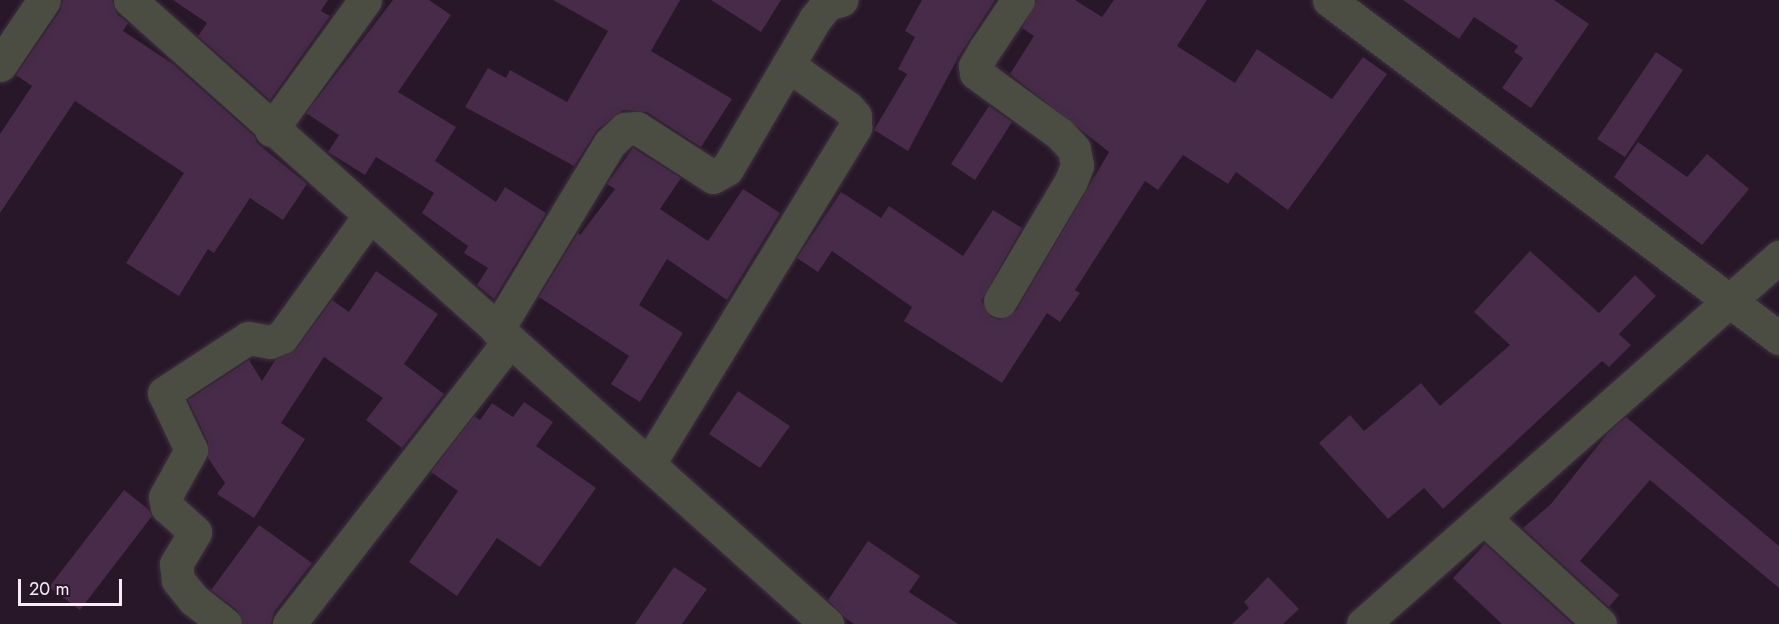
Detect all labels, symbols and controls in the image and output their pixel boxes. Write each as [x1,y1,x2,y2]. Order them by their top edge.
scale bar [21,567,124,605]
text: 20 m [29,576,69,602]

